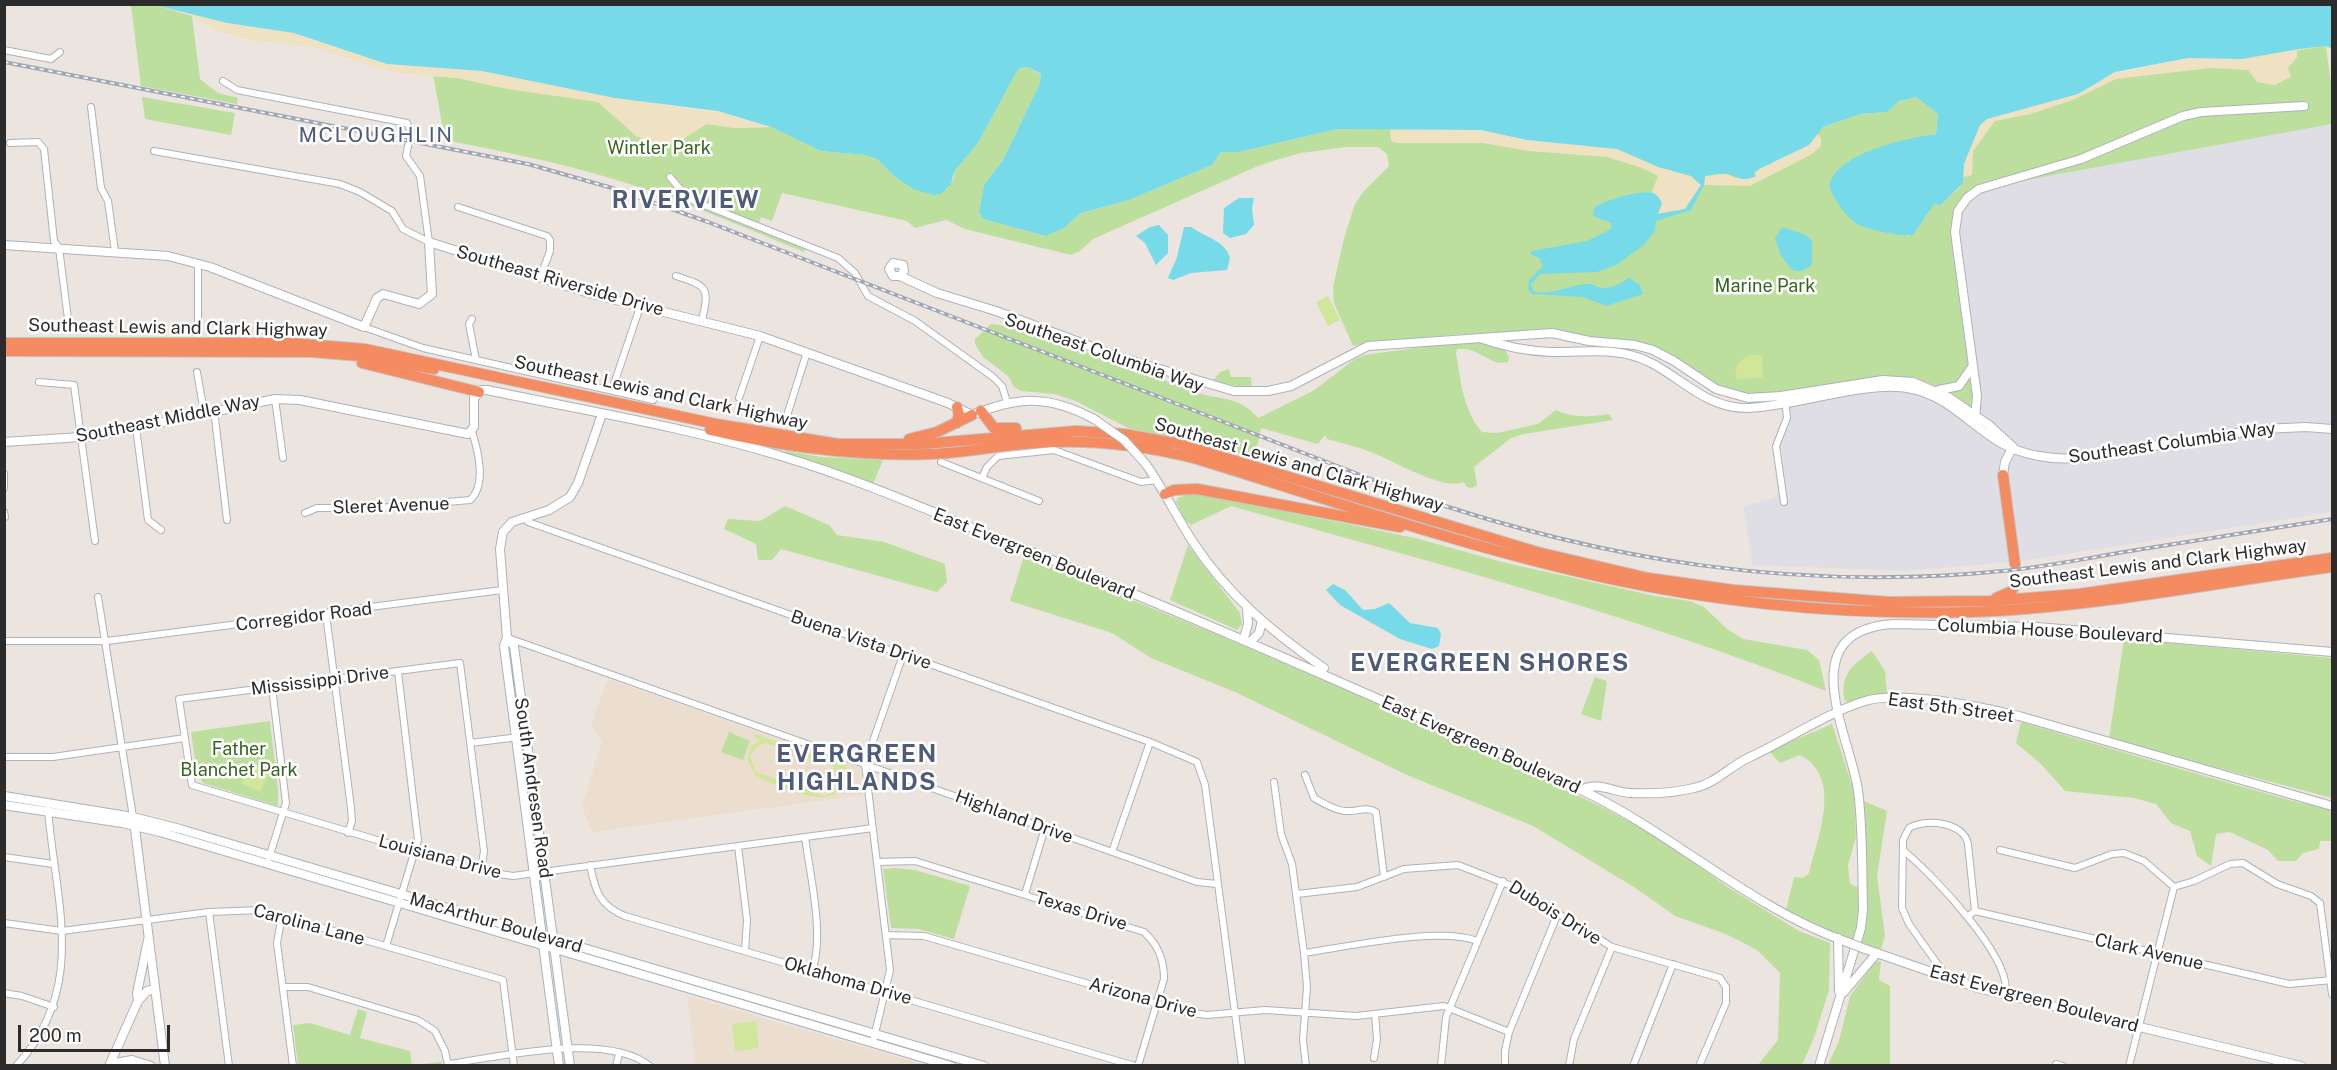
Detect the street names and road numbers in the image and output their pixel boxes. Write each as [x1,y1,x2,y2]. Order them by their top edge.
street label: Southeast Riverside Drive [454,241,666,321]
street label: Southeast Columbia Way [1002,309,1206,397]
street label: Southeast Lewis and Clark Highway [28,315,328,341]
street label: Southeast Lewis and Clark Highway [512,351,810,435]
street label: Southeast Middle Way [74,391,262,447]
street label: Southeast Lewis and Clark Highway [1152,413,1446,517]
street label: Southeast Columbia Way [2067,418,2277,468]
street label: Sleret Avenue [332,493,450,519]
street label: East Evergreen Boulevard [930,504,1138,604]
street label: Southeast Lewis and Clark Highway [2008,535,2308,593]
street label: Corregidor Road [235,598,373,636]
street label: Buena Vista Drive [788,606,934,674]
street label: Columbia House Boulevard [1937,614,2163,648]
street label: Mississippi Drive [250,662,390,700]
street label: East 5th Street [1887,688,2015,728]
street label: East Evergreen Boulevard [1378,691,1584,799]
street label: South Andresen Road [510,696,556,880]
street label: Highland Drive [952,786,1076,848]
street label: Louisiana Drive [376,830,504,884]
street label: Dubois Drive [1505,876,1605,950]
street label: Texas Drive [1032,887,1130,935]
street label: MacArthur Boulevard [407,888,585,958]
street label: Carolina Lane [251,900,367,950]
street label: Clark Avenue [2092,929,2206,975]
street label: Oklahoma Drive [782,952,914,1010]
street label: East Evergreen Boulevard [1927,961,2141,1037]
street label: Arizona Drive [1087,973,1199,1023]

